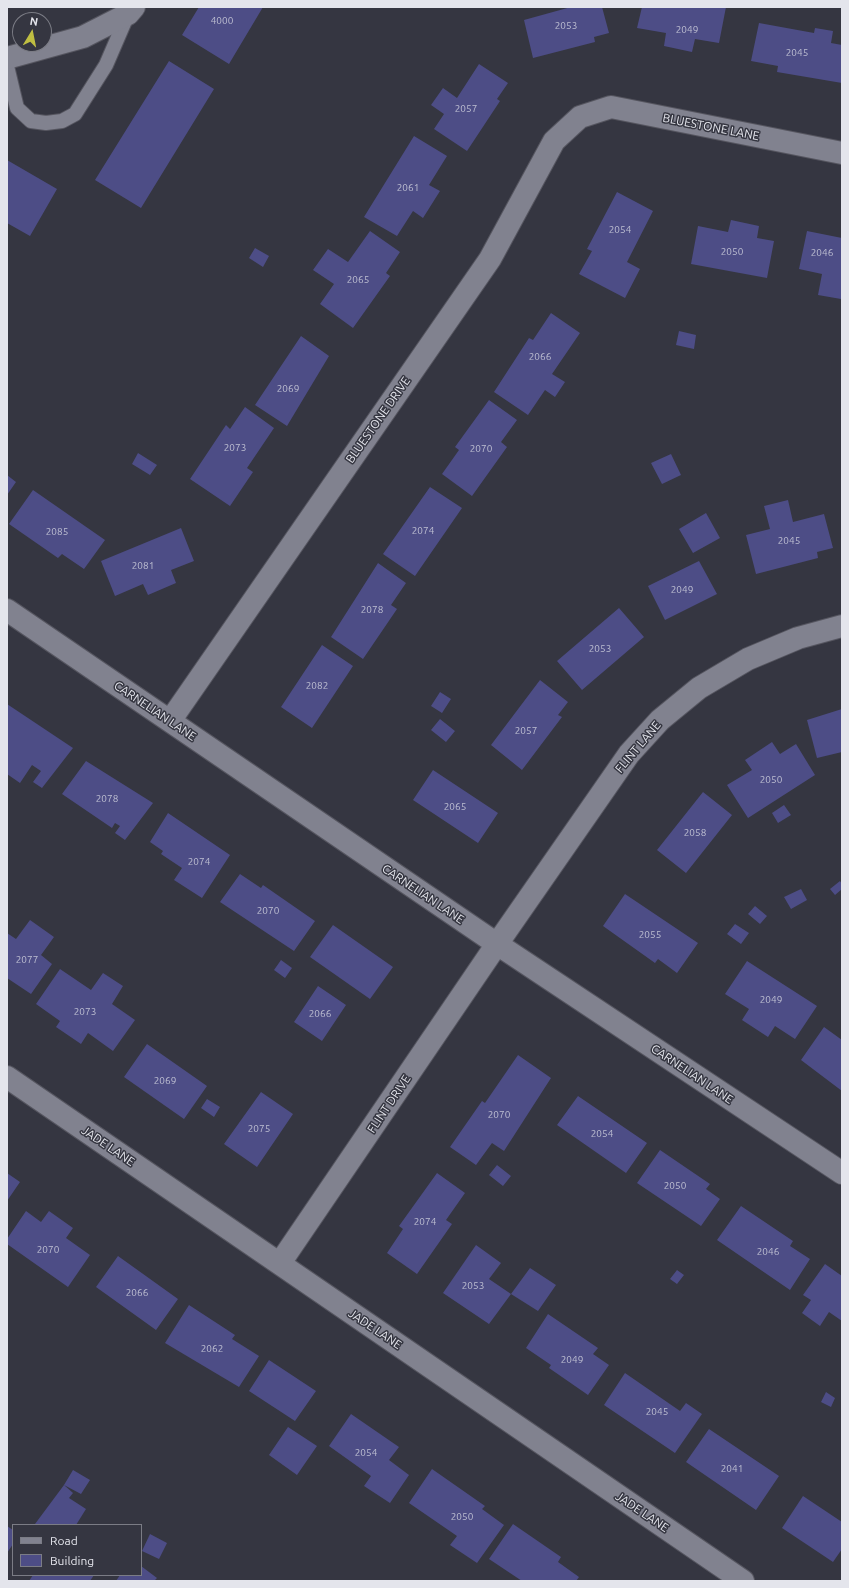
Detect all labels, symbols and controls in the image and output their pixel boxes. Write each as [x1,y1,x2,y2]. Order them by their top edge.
north arrow [12,12,52,52]
text: N [29,15,39,28]
house number: 4000 [211,15,233,27]
house number: 2053 [555,20,577,32]
house number: 2049 [676,24,698,36]
house number: 2045 [786,47,808,59]
house number: 2057 [455,103,477,115]
street label: BLUESTONE LANE [661,111,761,143]
house number: 2061 [397,182,419,194]
house number: 2054 [609,224,631,236]
house number: 2050 [721,246,743,258]
house number: 2046 [811,247,833,259]
house number: 2065 [347,274,369,286]
house number: 2066 [529,351,551,363]
street label: BLUESTONE DRIVE [343,374,413,466]
house number: 2069 [277,383,299,395]
house number: 2073 [224,442,246,454]
house number: 2070 [470,443,492,455]
house number: 2074 [412,525,434,537]
house number: 2085 [46,526,68,538]
house number: 2045 [778,535,800,547]
house number: 2081 [132,560,154,572]
house number: 2049 [671,584,693,596]
house number: 2078 [361,604,383,616]
house number: 2053 [589,643,611,655]
street label: CARNELIAN LANE [111,678,199,744]
house number: 2082 [306,680,328,692]
street label: FLINT LANE [612,718,664,776]
house number: 2057 [515,725,537,737]
house number: 2050 [760,774,782,786]
house number: 2078 [96,793,118,805]
house number: 2065 [444,801,466,813]
house number: 2058 [684,827,706,839]
house number: 2074 [188,856,210,868]
street label: CARNELIAN LANE [379,861,467,927]
house number: 2070 [257,905,279,917]
house number: 2055 [639,929,661,941]
house number: 2077 [16,954,38,966]
house number: 2049 [760,994,782,1006]
house number: 2073 [74,1006,96,1018]
house number: 2066 [309,1008,331,1020]
street label: CARNELIAN LANE [648,1041,736,1107]
street label: FLINT DRIVE [364,1072,414,1136]
house number: 2069 [154,1075,176,1087]
house number: 2070 [488,1109,510,1121]
street label: JADE LANE [79,1123,137,1169]
house number: 2075 [248,1123,270,1135]
house number: 2054 [591,1128,613,1140]
house number: 2050 [664,1180,686,1192]
house number: 2074 [414,1216,436,1228]
house number: 2070 [37,1244,59,1256]
house number: 2046 [757,1246,779,1258]
house number: 2053 [462,1280,484,1292]
house number: 2066 [126,1287,148,1299]
street label: JADE LANE [346,1306,404,1352]
house number: 2062 [201,1343,223,1355]
house number: 2049 [561,1354,583,1366]
house number: 2045 [646,1406,668,1418]
house number: 2054 [355,1447,377,1459]
house number: 2041 [721,1463,743,1475]
street label: JADE LANE [613,1489,671,1535]
house number: 2050 [451,1511,473,1523]
legend [12,1524,142,1576]
text: Road [50,1534,78,1547]
text: Building [50,1554,94,1567]

